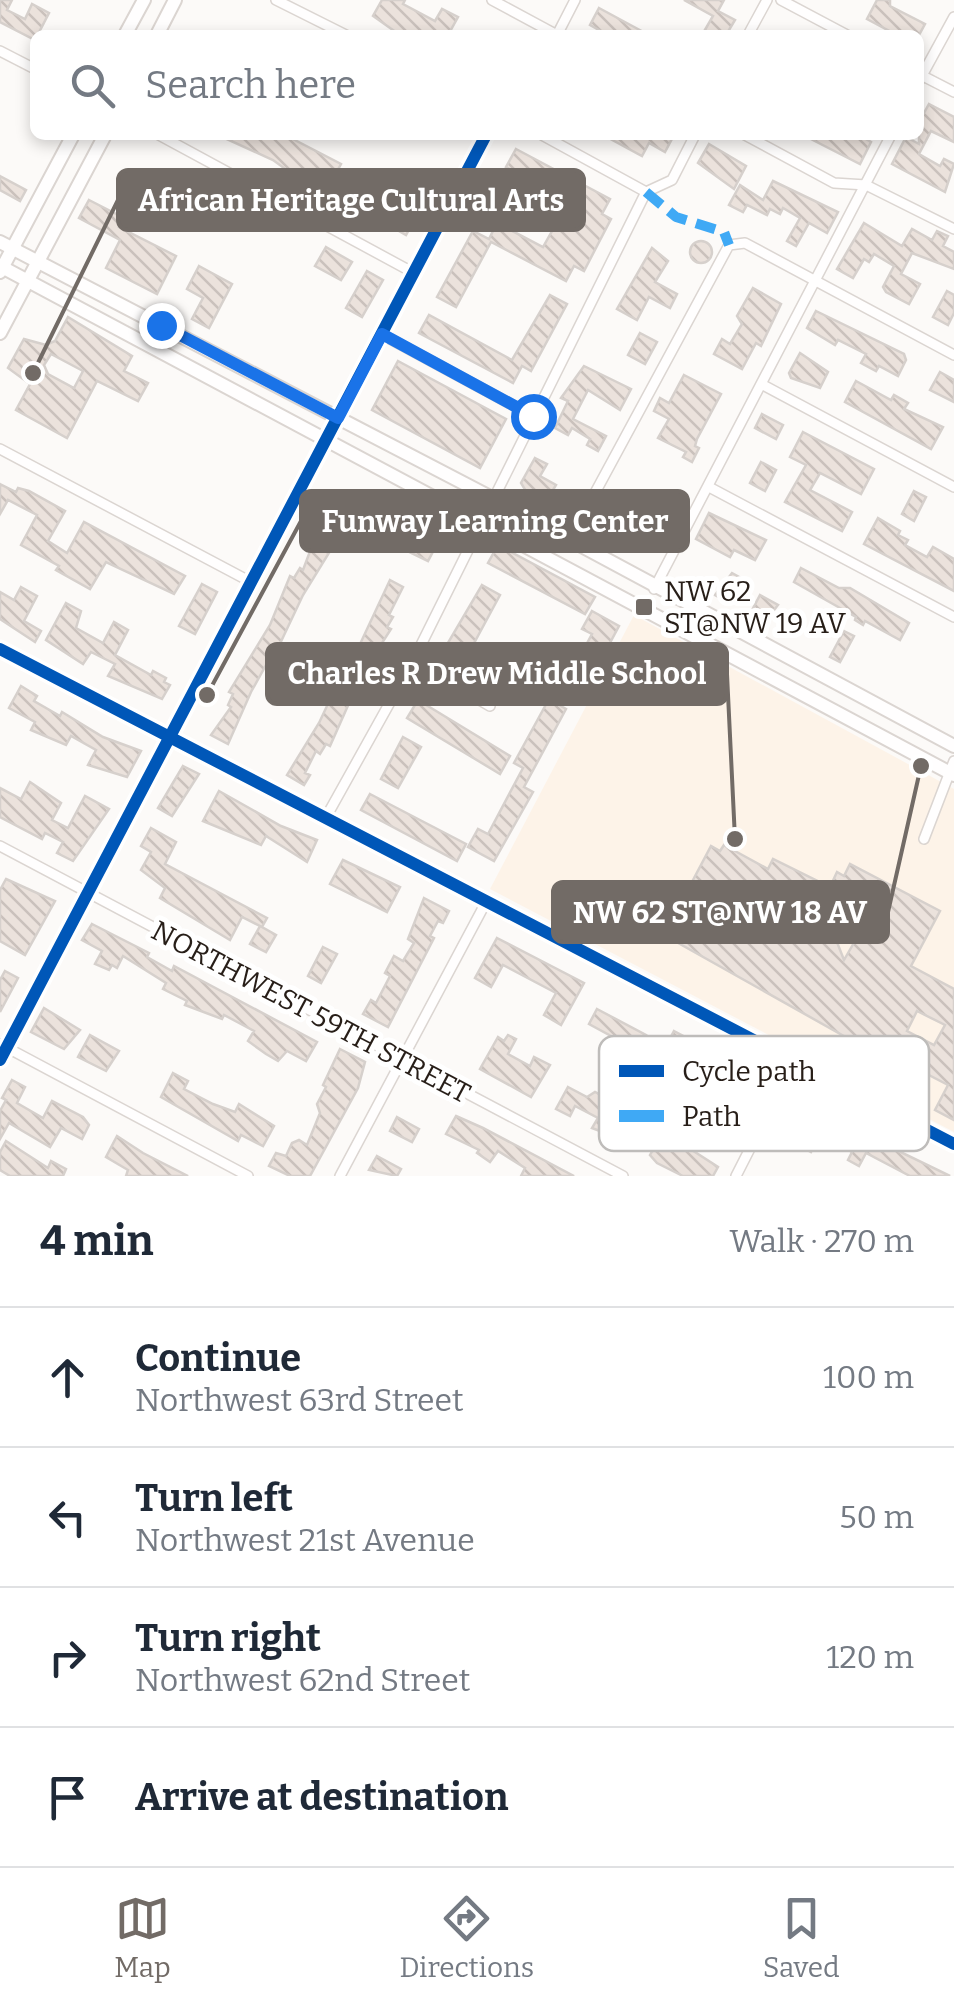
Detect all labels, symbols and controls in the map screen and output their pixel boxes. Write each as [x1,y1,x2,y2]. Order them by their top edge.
search box [30,30,924,140]
icon: search [65,58,120,113]
text: Search here [145,62,356,108]
callout: African Heritage Cultural Arts [118,170,584,230]
text: African Heritage Cultural Arts [138,183,564,219]
route end [139,303,185,349]
route start [511,394,557,440]
callout: Funway Learning Center [301,491,688,551]
text: Funway Learning Center [321,504,669,540]
place label: NW 62 ST@NW 19 AV [664,575,846,640]
marker: NW 62 ST@NW 19 AV [633,596,655,618]
callout: Charles R Drew Middle School [267,644,727,704]
text: Charles R Drew Middle School [287,656,707,692]
callout: NW 62 ST@NW 18 AV [553,882,888,942]
text: NW 62 ST@NW 18 AV [573,895,868,931]
street label: NORTHWEST 59TH STREET [146,914,476,1110]
legend [599,1036,929,1151]
text: Cycle path [682,1055,816,1088]
text: Path [682,1100,741,1133]
text: 4 min [40,1216,154,1266]
text: Walk · 270 m [730,1222,914,1260]
text: Continue [135,1335,301,1381]
icon: ahead [40,1350,95,1405]
text: 100 m [823,1358,914,1396]
text: Northwest 63rd Street [135,1381,464,1419]
text: Turn left [135,1475,293,1521]
icon: left [40,1490,95,1545]
text: 50 m [839,1498,914,1536]
text: Northwest 21st Avenue [135,1521,475,1559]
text: Turn right [135,1615,321,1661]
icon: right [40,1630,95,1685]
text: 120 m [826,1638,914,1676]
text: Northwest 62nd Street [135,1661,470,1699]
icon: arrive [40,1770,95,1825]
text: Arrive at destination [135,1774,508,1820]
tab: Map [114,1891,171,1984]
tab: Directions [399,1891,534,1984]
tab: Saved [763,1891,840,1984]

